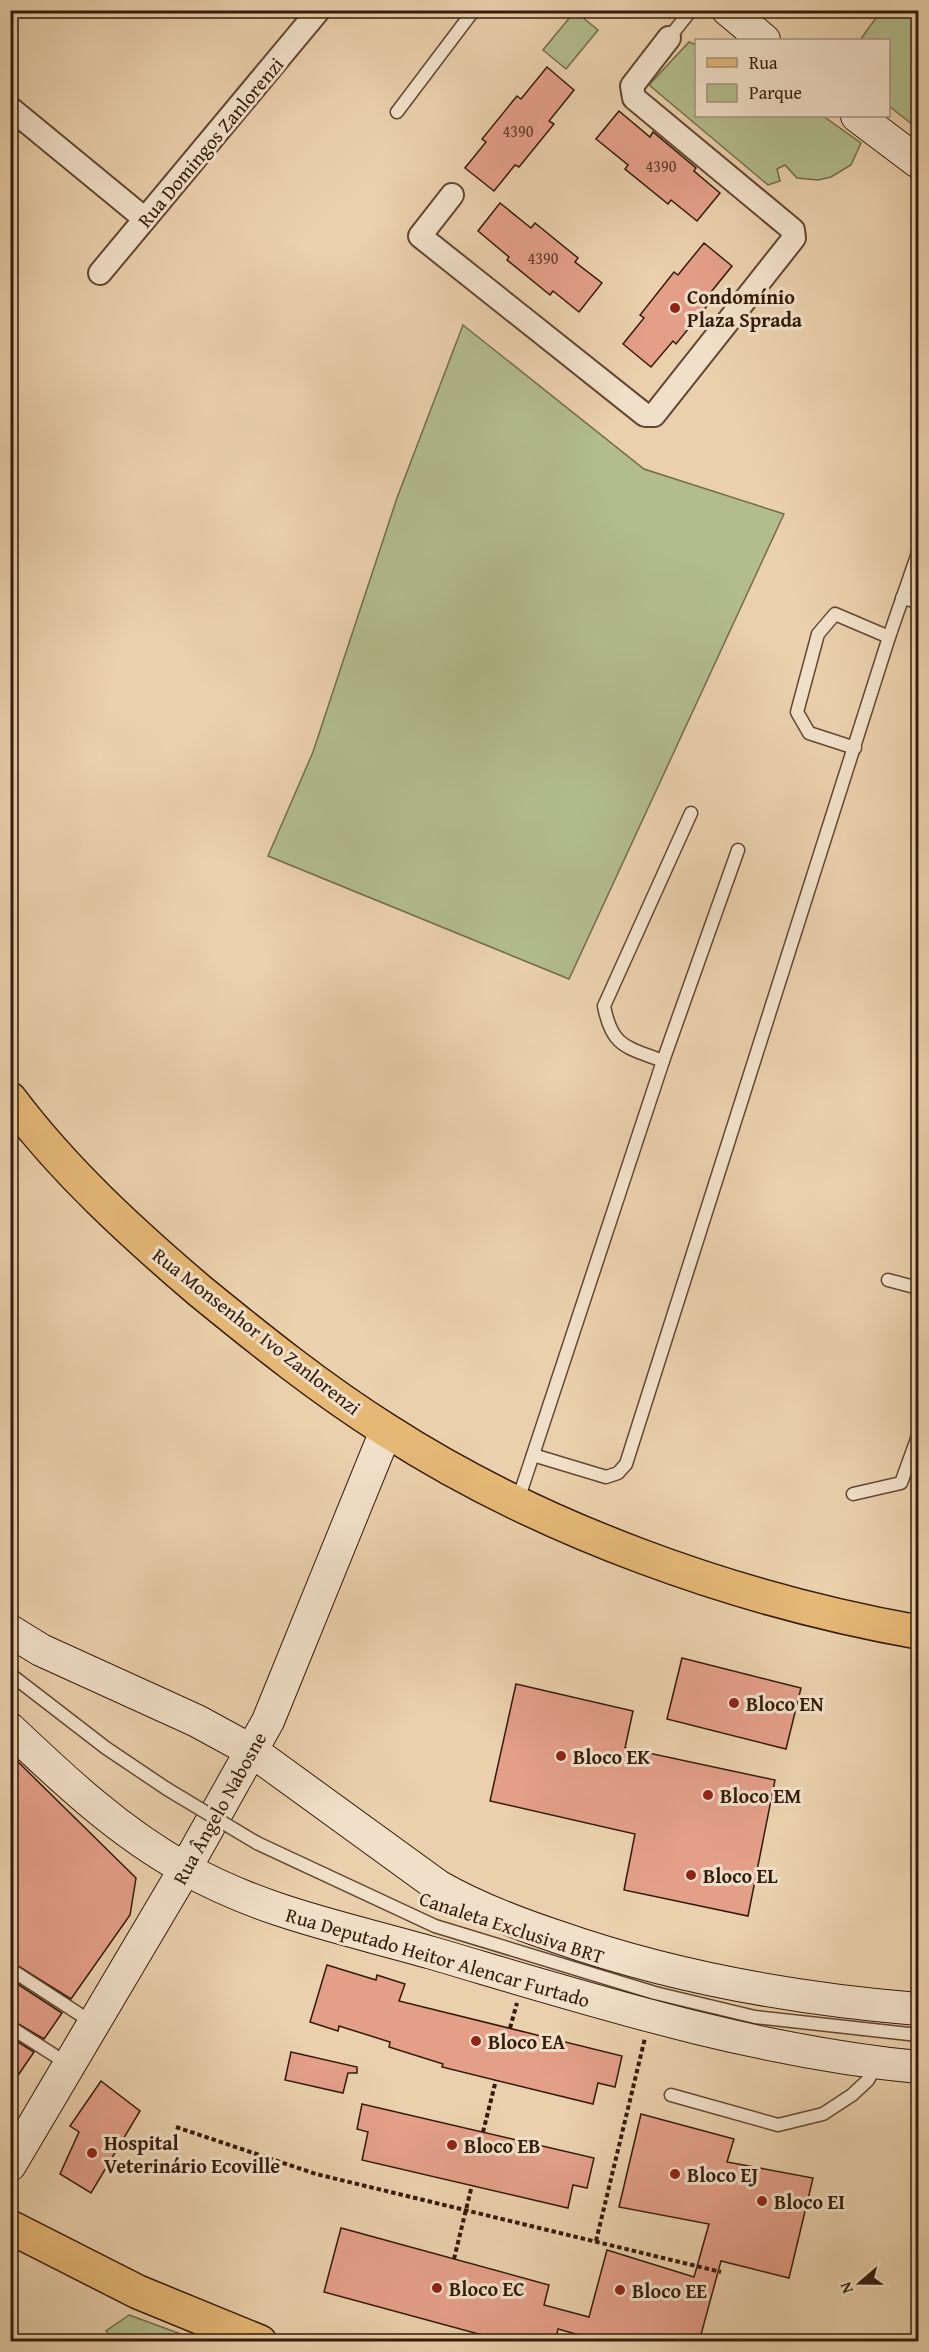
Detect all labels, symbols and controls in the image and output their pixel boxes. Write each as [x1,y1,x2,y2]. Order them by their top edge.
legend [695,39,890,117]
text: Rua [749,49,778,76]
street label: Rua Domingos Zanlorenzi [130,50,290,233]
text: Parque [749,79,802,106]
house number: 4390 [503,119,534,143]
house number: 4390 [646,154,677,178]
house number: 4390 [528,246,559,270]
place label: Condomínio Plaza Sprada [687,282,803,334]
marker: Condomínio Plaza Sprada [668,301,682,315]
street label: Rua Monsenhor Ivo Zanlorenzi [147,1240,367,1422]
place label: Bloco EN [746,1689,824,1718]
marker: Bloco EN [727,1696,741,1710]
street label: Rua Ângelo Nabosne [165,1726,273,1890]
place label: Bloco EK [573,1742,650,1771]
marker: Bloco EK [554,1749,568,1763]
place label: Bloco EM [720,1781,801,1810]
marker: Bloco EM [701,1788,715,1802]
place label: Bloco EL [703,1861,778,1890]
marker: Bloco EL [684,1868,698,1882]
street label: Canaleta Exclusiva BRT [416,1883,608,1971]
street label: Rua Deputado Heitor Alencar Furtado [283,1900,593,2014]
place label: Bloco EA [488,2027,565,2056]
marker: Bloco EA [469,2034,483,2048]
place label: Hospital Veterinário Ecoville [104,2128,280,2180]
place label: Bloco EB [464,2131,541,2160]
marker: Bloco EB [445,2138,459,2152]
marker: Hospital Veterinário Ecoville [85,2146,99,2160]
place label: Bloco EJ [687,2160,758,2189]
marker: Bloco EJ [668,2167,682,2181]
place label: Bloco EI [774,2187,845,2216]
marker: Bloco EI [755,2194,769,2208]
north arrow [830,2253,890,2313]
place label: Bloco EC [449,2274,525,2303]
place label: Bloco EE [632,2276,707,2305]
text: N [833,2279,859,2297]
marker: Bloco EC [430,2281,444,2295]
marker: Bloco EE [613,2283,627,2297]

